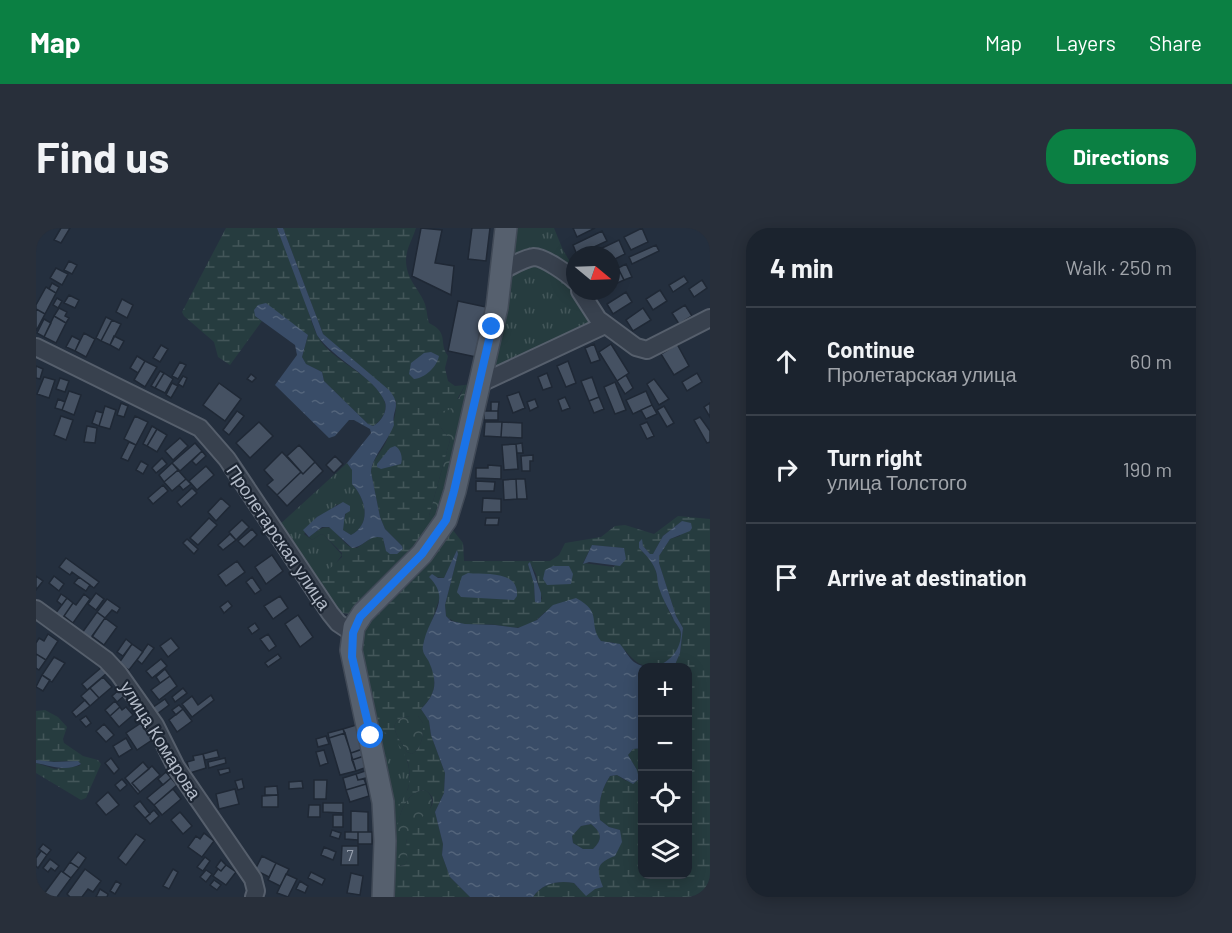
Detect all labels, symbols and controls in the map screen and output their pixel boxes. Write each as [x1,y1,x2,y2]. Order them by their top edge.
text: Map [30,25,81,59]
text: Map [985,30,1022,55]
text: Layers [1055,30,1116,55]
text: Share [1149,30,1202,55]
button: Directions [1046,129,1196,184]
text: Find us [36,131,169,181]
north arrow [566,246,620,300]
text: 4 min [770,252,834,283]
text: Walk · 250 m [1066,255,1172,279]
route end [478,313,504,339]
text: Continue [827,336,915,362]
icon: ahead [770,345,803,378]
text: 60 m [1130,349,1172,373]
text: Пролетарская улица [827,362,1017,386]
text: Turn right [827,444,922,470]
icon: right [770,453,803,486]
text: 190 m [1123,457,1172,481]
street label: Пролетарская улица [222,460,336,615]
text: улица Толстого [827,470,967,494]
icon: arrive [770,561,803,594]
text: Arrive at destination [827,564,1026,590]
map controls [638,663,692,879]
button: + [638,663,692,717]
street label: улица Комарова [116,677,207,804]
button: − [638,717,692,771]
route start [357,722,383,748]
button: locate [638,771,692,825]
button: layers [638,825,692,879]
house number: 7 [346,846,354,864]

